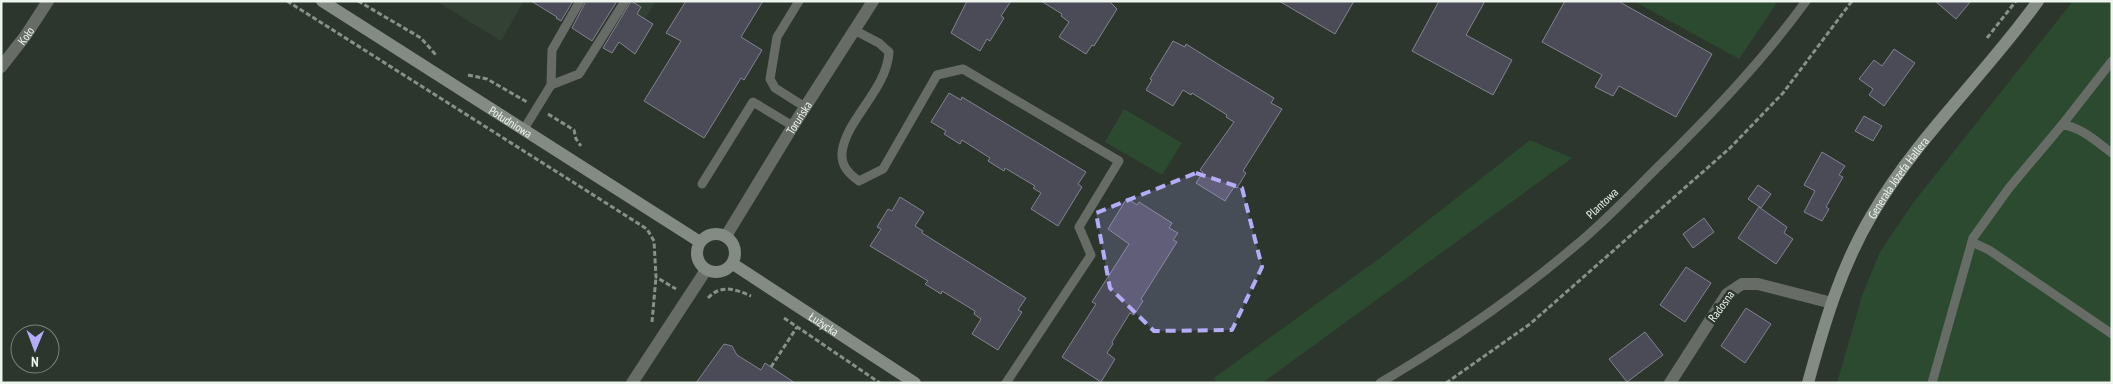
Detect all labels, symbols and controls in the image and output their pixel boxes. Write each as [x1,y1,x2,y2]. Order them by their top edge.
street label: Koło [14,24,37,47]
street label: Toruńska [782,98,815,137]
street label: Południowa [486,102,535,141]
street label: Generała Józefa Hallera [1864,133,1932,221]
street label: Plantowa [1583,184,1621,222]
street label: Radosna [1705,287,1737,325]
street label: Łużycka [806,308,842,339]
north arrow [10,324,60,374]
text: N [31,353,39,371]

